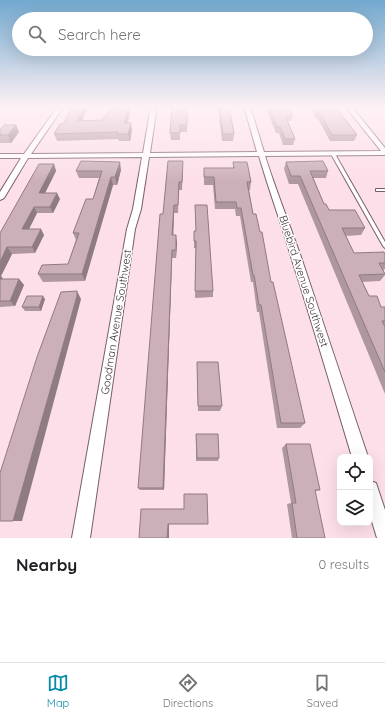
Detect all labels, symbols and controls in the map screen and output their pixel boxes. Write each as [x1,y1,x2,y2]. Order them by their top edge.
search box [12,12,373,56]
icon: search [26,23,48,45]
text: Search here [58,25,141,44]
street label: Bluebird Avenue Southwest [276,213,332,349]
street label: Goodman Avenue Southwest [98,248,134,396]
map controls [337,454,373,526]
button: locate [337,454,373,490]
button: layers [337,490,373,526]
text: Nearby [16,554,77,575]
text: 0 results [318,556,369,572]
tab: Map [47,672,69,710]
tab: Directions [163,672,213,710]
tab: Saved [307,672,338,710]

